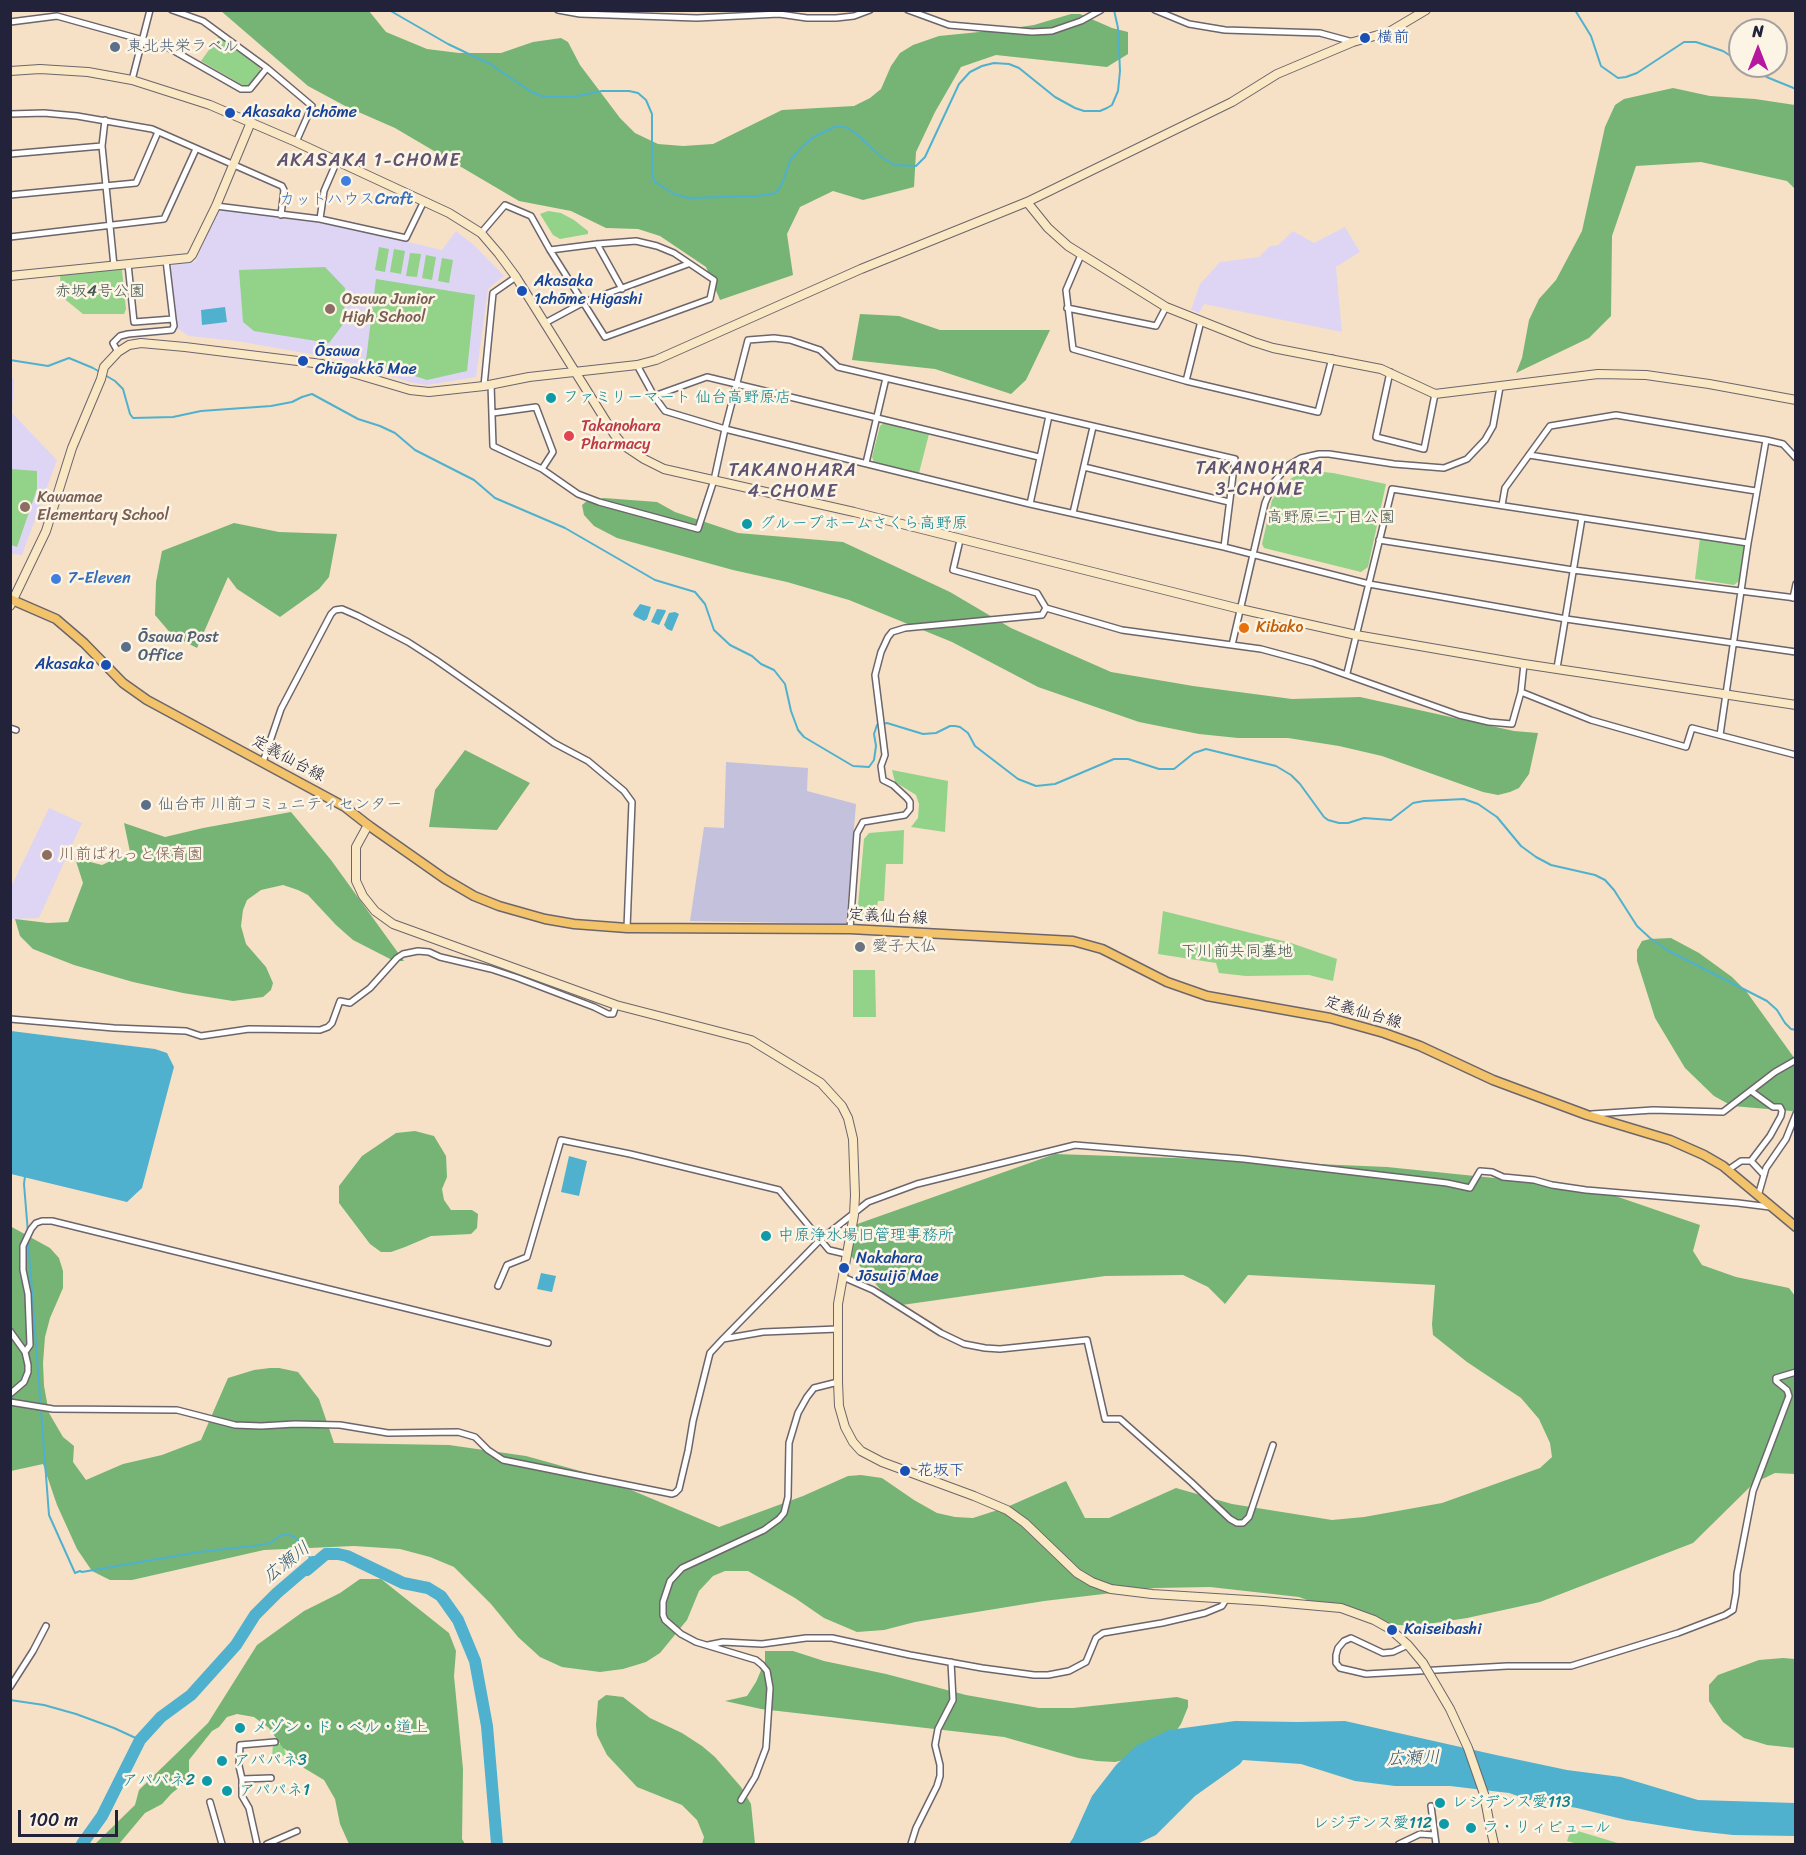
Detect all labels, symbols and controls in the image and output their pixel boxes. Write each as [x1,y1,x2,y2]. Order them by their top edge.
text: N [1752,17,1764,46]
north arrow [1728,18,1788,78]
place label: 横前 [1377,28,1409,48]
marker: 横前 [1358,31,1372,45]
place label: 東北共栄ラベル [127,37,239,57]
marker: 東北共栄ラベル [108,40,122,54]
place label: Akasaka 1chōme [242,103,357,123]
marker: Akasaka 1chōme [223,106,237,120]
district label: AKASAKA 1-CHOME [277,150,461,172]
marker: カットハウスCraft [339,174,353,188]
place label: カットハウスCraft [279,190,413,210]
place label: Akasaka 1chōme Higashi [534,272,642,310]
park label: 赤坂4号公園 [55,282,145,302]
marker: Akasaka 1chōme Higashi [515,284,529,298]
place label: Osawa Junior High School [342,290,435,328]
marker: Osawa Junior High School [323,302,337,316]
place label: Ōsawa Chūgakkō Mae [315,342,417,380]
marker: Ōsawa Chūgakkō Mae [296,354,310,368]
place label: ファミリーマート 仙台高野原店 [563,388,791,408]
marker: ファミリーマート 仙台高野原店 [544,391,558,405]
place label: Takanohara Pharmacy [581,417,661,455]
marker: Takanohara Pharmacy [562,429,576,443]
district label: TAKANOHARA 3-CHOME [1196,458,1324,500]
district label: TAKANOHARA 4-CHOME [729,460,857,502]
place label: Kawamae Elementary School [37,488,169,526]
marker: Kawamae Elementary School [18,500,32,514]
park label: 高野原三丁目公園 [1267,508,1395,528]
place label: グループホームさくら高野原 [759,514,968,534]
marker: グループホームさくら高野原 [740,517,754,531]
place label: 7-Eleven [68,569,131,589]
marker: 7-Eleven [49,572,63,586]
place label: Kibako [1256,618,1303,638]
marker: Kibako [1237,621,1251,635]
place label: Ōsawa Post Office [138,628,219,666]
marker: Ōsawa Post Office [119,640,133,654]
place label: Akasaka [35,655,94,675]
marker: Akasaka [99,658,113,672]
street label: 定義仙台線 [248,732,328,786]
place label: 仙台市 川前コミュニティセンター [158,795,402,815]
marker: 仙台市 川前コミュニティセンター [139,798,153,812]
place label: 川前ぱれっと保育園 [59,845,203,865]
marker: 川前ぱれっと保育園 [40,848,54,862]
street label: 定義仙台線 [848,905,928,929]
place label: 愛子大仏 [872,937,936,957]
marker: 愛子大仏 [853,940,867,954]
park label: 下川前共同墓地 [1181,942,1293,962]
street label: 定義仙台線 [1322,993,1404,1033]
place label: 中原浄水場旧管理事務所 [778,1226,954,1246]
marker: 中原浄水場旧管理事務所 [759,1229,773,1243]
place label: Nakahara Jōsuijō Mae [856,1249,939,1287]
marker: Nakahara Jōsuijō Mae [837,1261,851,1275]
place label: 花坂下 [917,1461,965,1481]
marker: 花坂下 [898,1464,912,1478]
water label: 広瀬川 [259,1538,315,1588]
place label: Kaiseibashi [1404,1620,1482,1640]
marker: Kaiseibashi [1385,1623,1399,1637]
place label: メゾン・ド・ベル・道上 [252,1718,428,1738]
marker: メゾン・ド・ベル・道上 [233,1721,247,1735]
water label: 広瀬川 [1386,1747,1440,1771]
place label: アパパネ3 [234,1751,307,1771]
marker: アパパネ3 [215,1754,229,1768]
place label: アパパネ2 [122,1771,195,1791]
marker: アパパネ2 [200,1774,214,1788]
place label: アパパネ1 [239,1781,310,1801]
marker: アパパネ1 [220,1784,234,1798]
place label: レジデンス愛113 [1452,1793,1571,1813]
marker: レジデンス愛113 [1433,1796,1447,1810]
scale bar [21,1798,122,1836]
text: 100 m [29,1804,78,1836]
place label: レジデンス愛112 [1313,1814,1432,1834]
marker: レジデンス愛112 [1437,1817,1451,1831]
place label: ラ・リィビュール [1483,1818,1611,1838]
marker: ラ・リィビュール [1464,1821,1478,1835]

